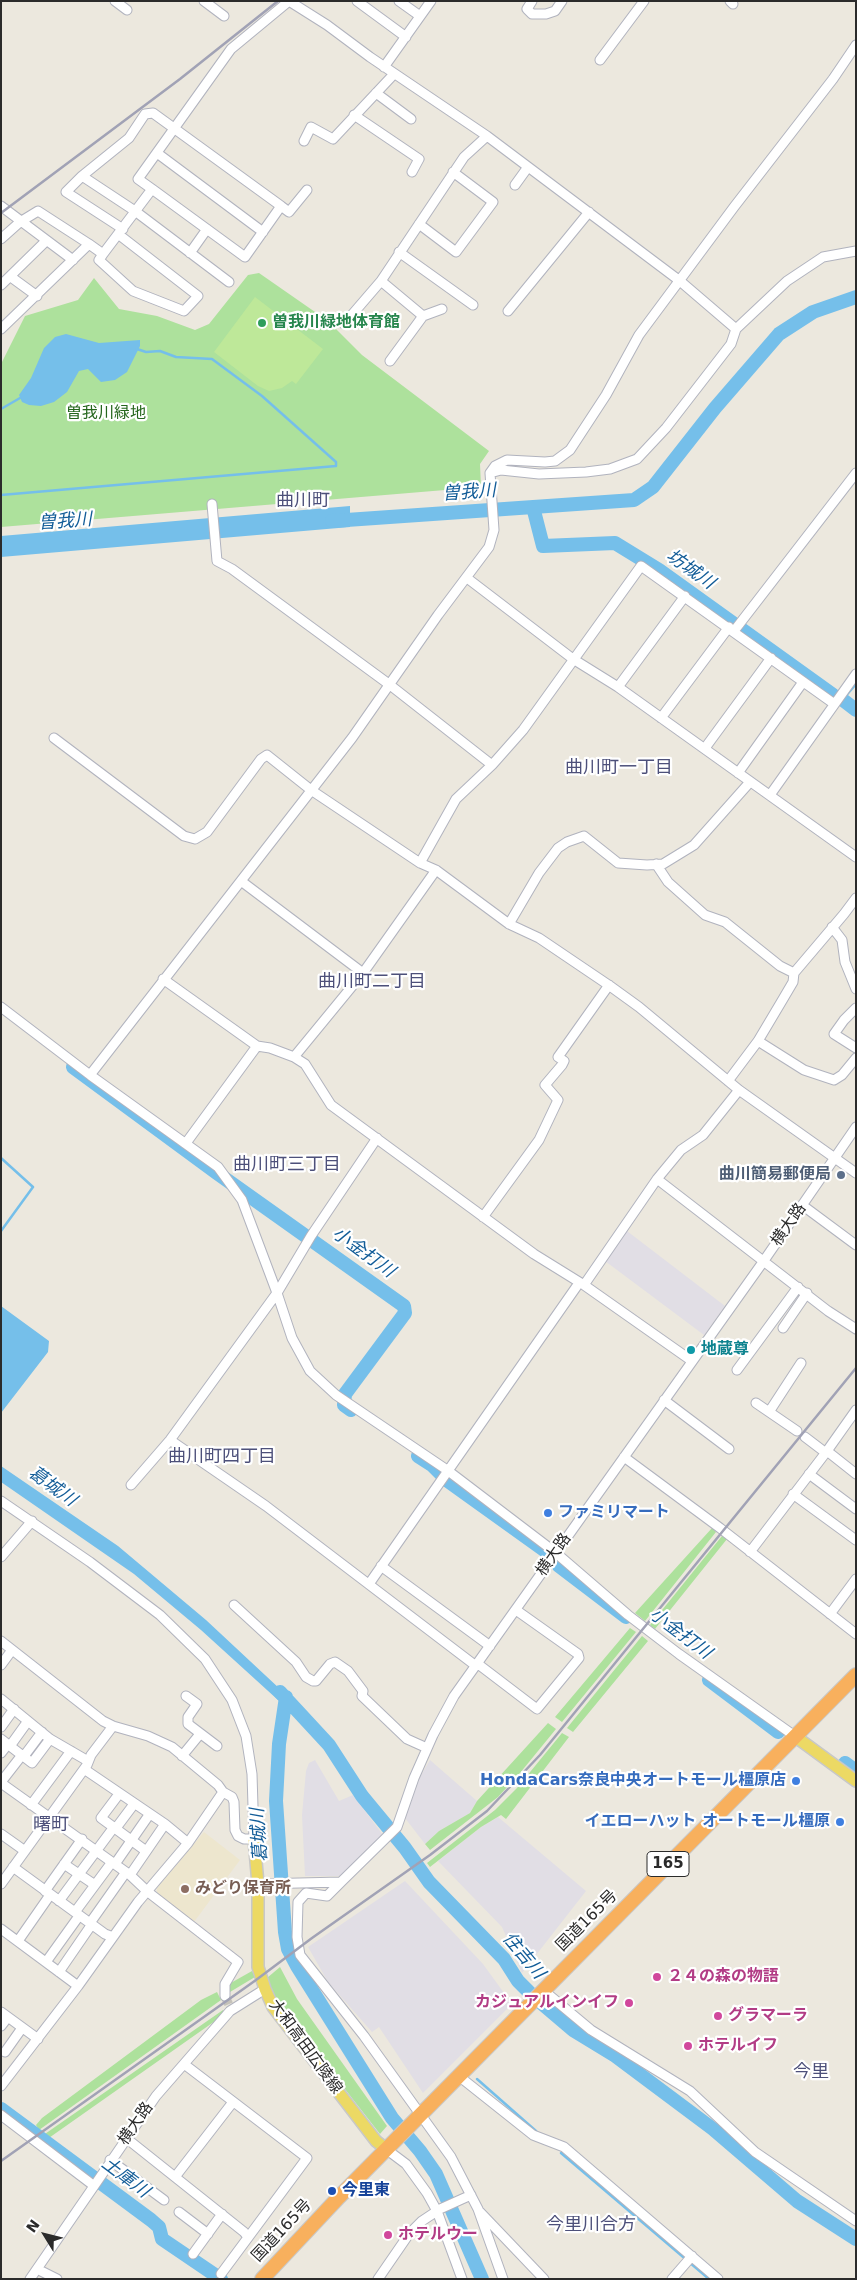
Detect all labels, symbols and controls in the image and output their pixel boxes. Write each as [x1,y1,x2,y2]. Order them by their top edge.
place label: 曽我川緑地体育館 [272,313,400,333]
marker: 曽我川緑地体育館 [256,317,268,329]
park label: 曽我川緑地 [66,404,146,424]
water label: 曽我川 [441,480,497,506]
district label: 曲川町 [276,490,330,512]
water label: 曽我川 [37,509,93,535]
water label: 坊城川 [662,546,718,594]
district label: 曲川町一丁目 [565,757,673,779]
district label: 曲川町二丁目 [318,971,426,993]
district label: 曲川町三丁目 [233,1154,341,1176]
place label: 曲川簡易郵便局 [719,1165,831,1185]
marker: 曲川簡易郵便局 [835,1169,847,1181]
street label: 横大路 [767,1200,811,1250]
water label: 小金打川 [328,1223,398,1283]
place label: 地蔵尊 [701,1340,749,1360]
marker: 地蔵尊 [685,1344,697,1356]
district label: 曲川町四丁目 [168,1446,276,1468]
water label: 葛城川 [24,1462,80,1512]
place label: ファミリマート [558,1503,670,1523]
marker: ファミリマート [542,1507,554,1519]
street label: 横大路 [532,1530,576,1580]
water label: 小金打川 [645,1604,715,1664]
place label: HondaCars奈良中央オートモール橿原店 [480,1771,786,1791]
marker: HondaCars奈良中央オートモール橿原店 [790,1775,802,1787]
water label: 葛城川 [247,1807,273,1863]
place label: イエローハット オートモール橿原 [584,1812,830,1832]
district label: 曙町 [33,1814,69,1836]
marker: イエローハット オートモール橿原 [834,1816,846,1828]
road number: 165 [647,1852,689,1876]
place label: みどり保育所 [195,1879,291,1899]
marker: みどり保育所 [179,1883,191,1895]
street label: 国道165号 [552,1886,622,1956]
water label: 住吉川 [497,1928,549,1984]
place label: ２４の森の物語 [667,1967,779,1987]
marker: ２４の森の物語 [651,1971,663,1983]
place label: カジュアルインイフ [475,1993,619,2013]
street label: 大和高田広陵線 [264,1996,346,2098]
marker: カジュアルインイフ [623,1997,635,2009]
place label: グラマーラ [728,2006,808,2026]
marker: グラマーラ [712,2010,724,2022]
place label: ホテルイフ [698,2036,778,2056]
marker: ホテルイフ [682,2040,694,2052]
district label: 今里 [793,2061,829,2083]
street label: 横大路 [114,2099,158,2149]
water label: 土庫川 [97,2153,153,2203]
place label: 今里東 [342,2181,390,2201]
marker: 今里東 [326,2185,338,2197]
street label: 国道165号 [248,2196,316,2266]
north arrow [20,2210,70,2260]
district label: 今里川合方 [546,2214,636,2236]
text: N [23,2217,43,2236]
place label: ホテルウー [398,2225,478,2245]
marker: ホテルウー [382,2229,394,2241]

